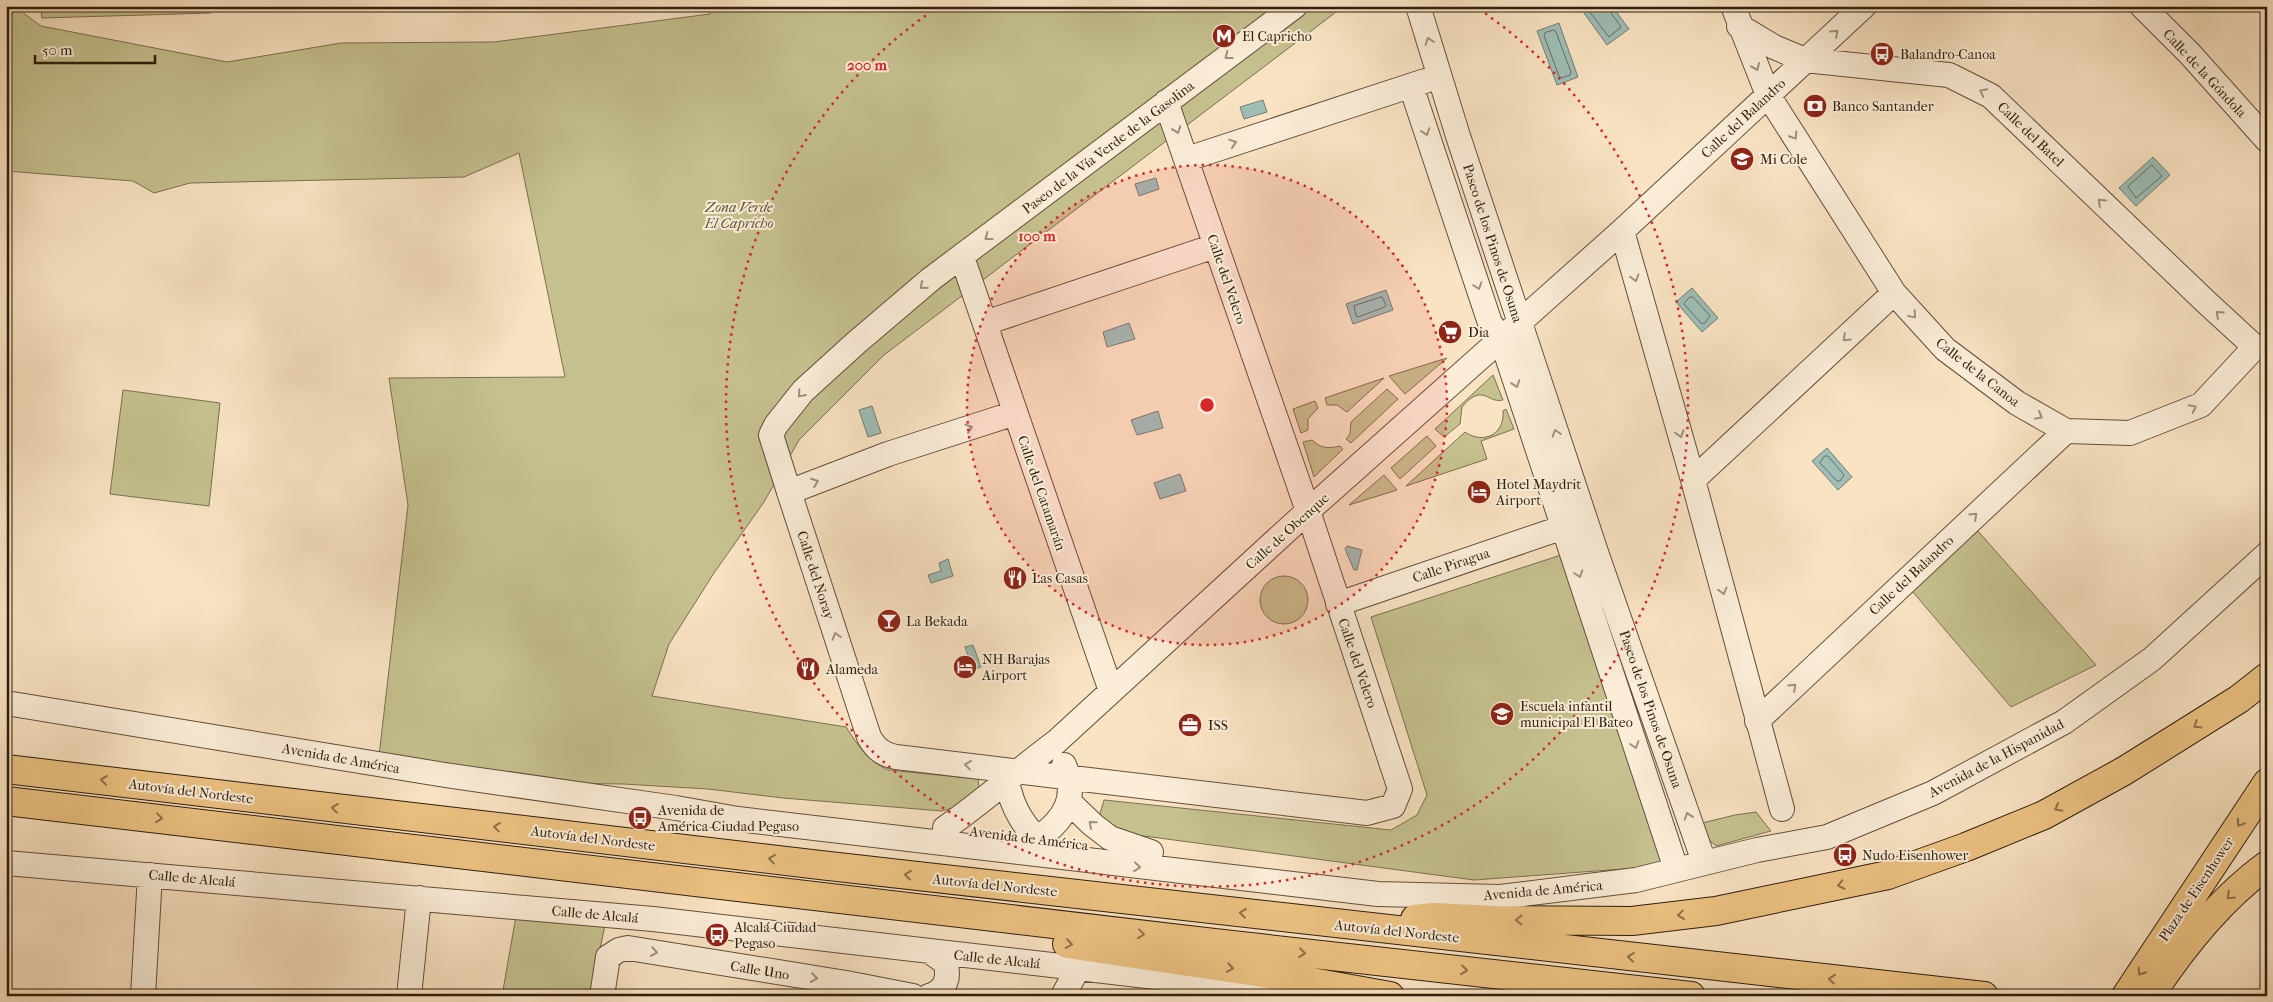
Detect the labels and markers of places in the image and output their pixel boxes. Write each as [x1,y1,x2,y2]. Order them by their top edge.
metro station icon: El Capricho [1211,23,1237,49]
place label: El Capricho [1242,28,1312,45]
bus stop icon: Balandro-Canoa [1869,41,1895,67]
place label: Balandro-Canoa [1900,46,1996,63]
bank icon: Banco Santander [1802,93,1828,119]
place label: Banco Santander [1832,98,1934,115]
school or university icon: Mi Cole [1729,146,1755,172]
place label: Mi Cole [1760,151,1807,168]
supermarket icon: Dia [1437,319,1463,345]
place label: Dia [1468,324,1490,341]
centre of rings [1198,396,1216,414]
place label: Hotel Maydrit Airport [1495,476,1581,509]
hotel icon: Hotel Maydrit Airport [1466,479,1492,505]
restaurant icon: Las Casas [1002,565,1028,591]
place label: Las Casas [1032,570,1088,587]
bar icon: La Bekada [876,608,902,634]
place label: La Bekada [906,613,968,630]
place label: NH Barajas Airport [981,651,1050,684]
hotel icon: NH Barajas Airport [952,654,978,680]
restaurant icon: Alameda [795,656,821,682]
place label: Alameda [825,661,879,678]
place label: Escuela infantil municipal El Bateo [1520,698,1633,731]
school or university icon: Escuela infantil municipal El Bateo [1489,701,1515,727]
office icon: ISS [1177,712,1203,738]
place label: ISS [1208,717,1228,734]
place label: Avenida de América-Ciudad Pegaso [657,802,799,835]
bus stop icon: Avenida de América-Ciudad Pegaso [627,805,653,831]
bus stop icon: Nudo Eisenhower [1832,842,1858,868]
place label: Nudo Eisenhower [1862,847,1969,864]
place label: Alcalá-Ciudad Pegaso [733,919,817,952]
bus stop icon: Alcalá-Ciudad Pegaso [704,922,730,948]

